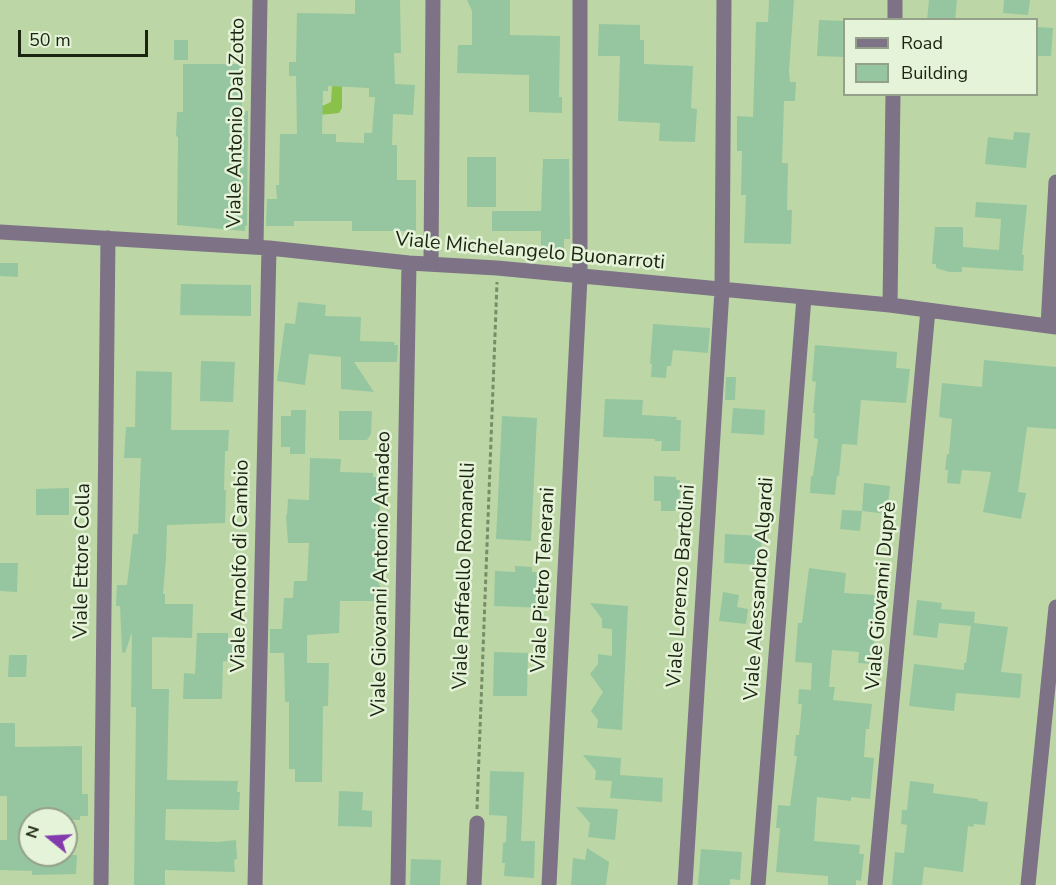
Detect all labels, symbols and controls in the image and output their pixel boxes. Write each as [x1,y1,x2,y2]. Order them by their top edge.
scale bar [21,18,152,56]
street label: Viale Antonio Dal Zotto [223,18,251,228]
legend [843,18,1038,96]
text: 50 m [29,28,71,52]
text: Road [901,31,943,55]
text: Building [901,61,968,85]
street label: Viale Michelangelo Buonarroti [394,228,666,276]
street label: Viale Giovanni Antonio Amadeo [368,431,396,717]
street label: Viale Arnolfo di Cambio [227,459,255,673]
street label: Viale Raffaello Romanelli [449,462,481,690]
street label: Viale Alessandro Algardi [740,477,780,701]
street label: Viale Ettore Colla [70,483,96,639]
street label: Viale Lorenzo Bartolini [663,484,701,688]
street label: Viale Pietro Tenerani [527,487,561,673]
street label: Viale Giovanni Duprè [862,501,902,691]
north arrow [18,807,78,867]
text: N [20,823,45,841]

